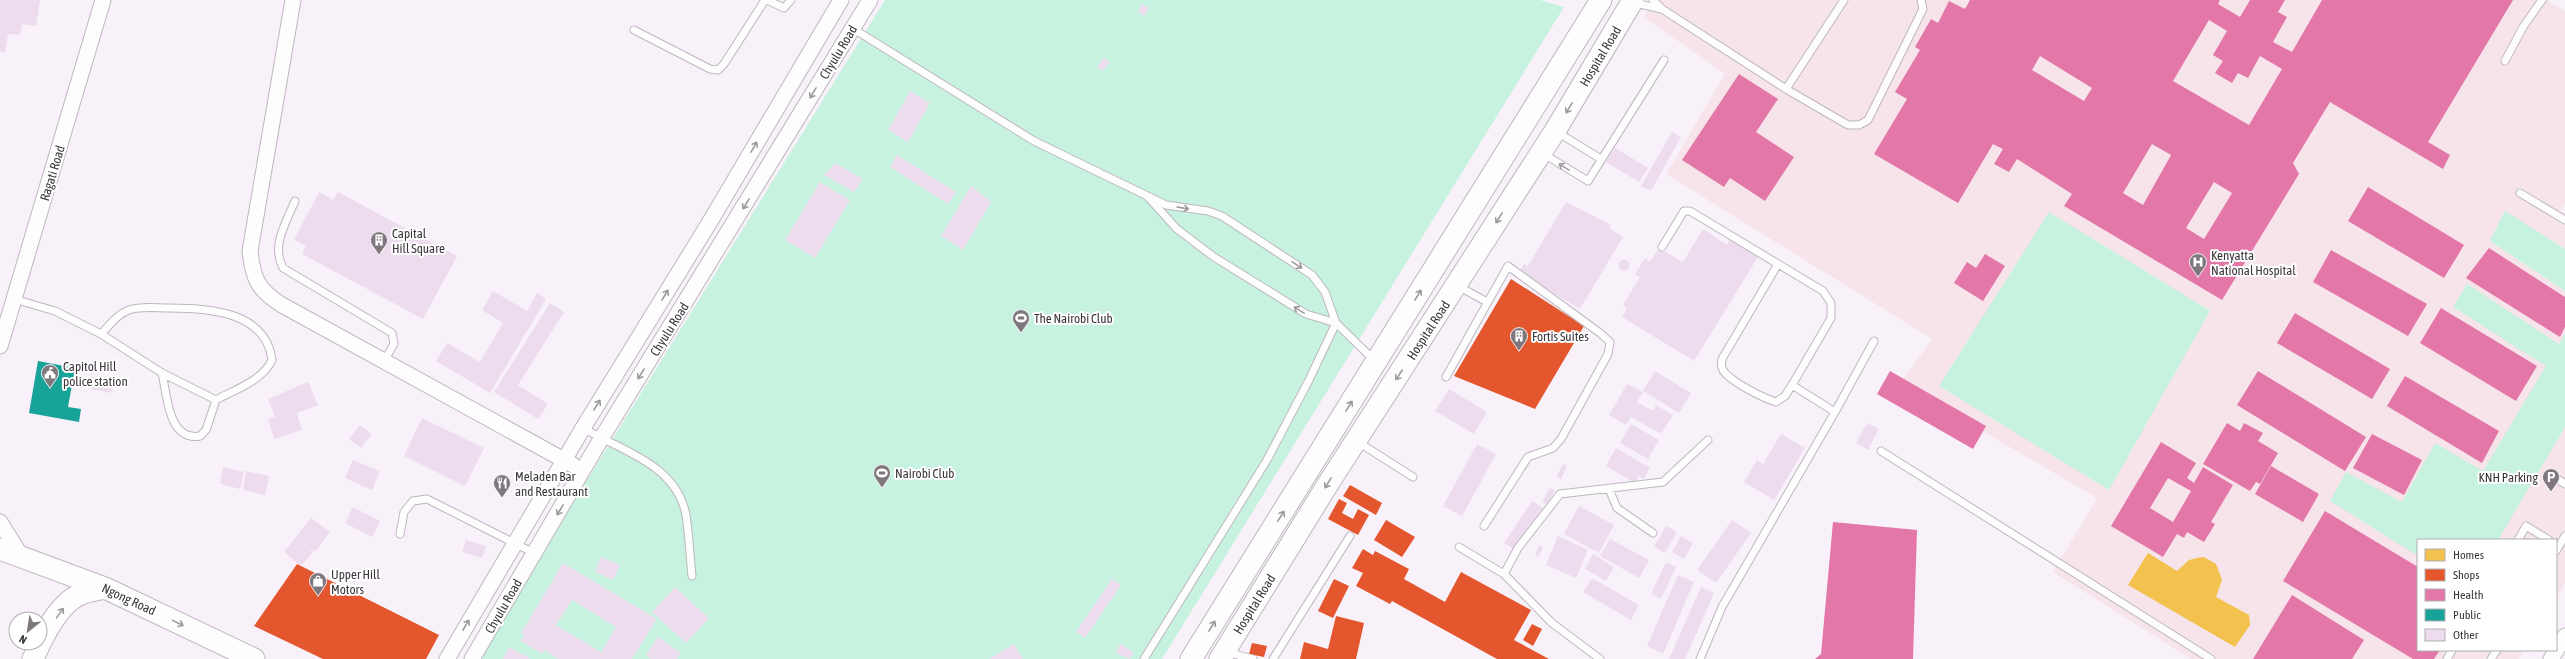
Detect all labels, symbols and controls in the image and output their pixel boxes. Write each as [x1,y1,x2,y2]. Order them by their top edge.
street label: Chyulu Road [817,23,860,82]
street label: Hospital Road [1577,24,1624,89]
one-way arrow [808,87,816,99]
one-way arrow [1564,102,1572,114]
one-way arrow [750,142,758,153]
street label: Ragati Road [37,144,68,203]
one-way arrow [1558,163,1570,171]
one-way arrow [741,198,749,210]
one-way arrow [1176,205,1189,213]
one-way arrow [1495,212,1503,224]
place label: Capital Hill Square [392,226,445,256]
building icon: Capital Hill Square [369,230,389,255]
place label: Kenyatta National Hospital [2211,248,2296,278]
hospital icon: Kenyatta National Hospital [2188,252,2208,277]
one-way arrow [1291,261,1302,269]
one-way arrow [662,289,670,301]
one-way arrow [1415,289,1423,301]
street label: Hospital Road [1404,298,1453,363]
street label: Chyulu Road [647,300,692,359]
one-way arrow [1293,306,1305,314]
sports icon: The Nairobi Club [1011,308,1031,333]
place label: The Nairobi Club [1034,311,1113,326]
building icon: Fortis Suites [1509,326,1529,351]
place label: Fortis Suites [1532,329,1589,344]
place label: Capitol Hill police station [63,359,128,389]
public building icon: Capitol Hill police station [40,363,60,388]
one-way arrow [637,369,645,380]
one-way arrow [1395,369,1404,380]
one-way arrow [593,400,601,411]
one-way arrow [1346,400,1354,412]
sports icon: Nairobi Club [872,463,892,488]
place label: Nairobi Club [895,466,954,481]
parking icon: KNH Parking [2541,467,2561,492]
place label: Meladen Bar and Restaurant [515,469,588,499]
place label: KNH Parking [2478,470,2538,485]
restaurant icon: Meladen Bar and Restaurant [492,473,512,498]
one-way arrow [1324,477,1332,488]
one-way arrow [555,504,563,516]
one-way arrow [1277,511,1285,522]
legend [2417,539,2557,651]
text: Homes [2453,548,2484,562]
place label: Upper Hill Motors [331,567,381,597]
text: Shops [2453,568,2479,582]
shop icon: Upper Hill Motors [308,571,328,596]
street label: Hospital Road [1230,572,1279,637]
street label: Chyulu Road [482,576,525,636]
street label: Ngong Road [100,580,158,618]
text: Health [2453,588,2483,602]
one-way arrow [56,608,64,619]
text: Public [2453,608,2481,622]
north arrow [8,611,48,651]
one-way arrow [172,620,184,627]
one-way arrow [463,620,471,632]
one-way arrow [1208,620,1216,632]
text: Other [2453,628,2479,642]
text: N [17,633,29,646]

